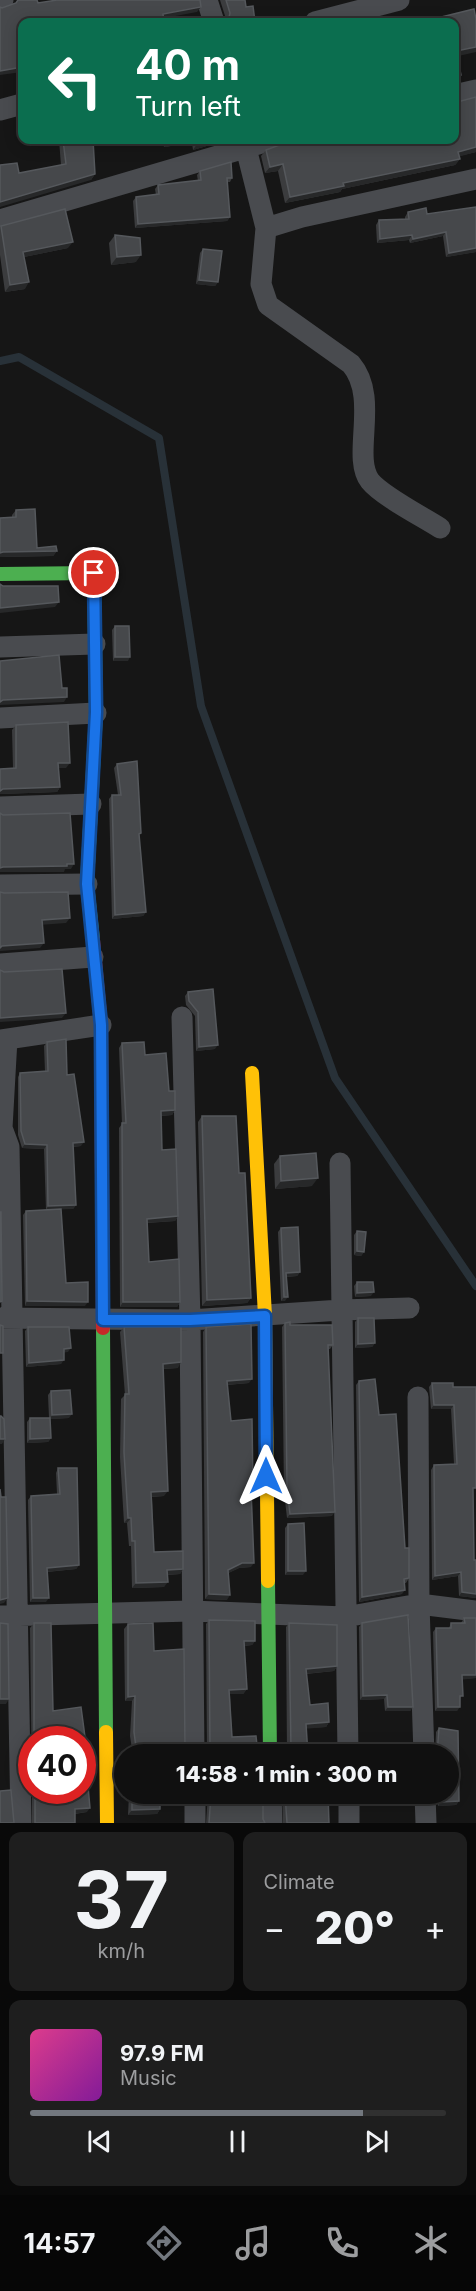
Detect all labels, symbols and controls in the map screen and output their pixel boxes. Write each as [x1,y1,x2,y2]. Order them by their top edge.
text: 40 m [135,39,240,90]
icon: left [36,42,114,120]
text: Turn left [135,90,241,123]
pin [68,547,119,598]
icon: arrive [77,556,110,589]
position arrow [234,1444,298,1508]
speed limit sign: 40 [18,1726,96,1804]
text: 14:58 · 1 min · 300 m [176,1761,397,1787]
text: 37 [73,1852,169,1947]
text: Climate [264,1870,335,1894]
text: 20° [314,1900,395,1955]
text: − [264,1908,285,1948]
text: + [424,1908,446,1948]
text: km/h [97,1939,145,1963]
text: 97.9 FM [120,2040,204,2066]
text: Music [120,2066,177,2090]
icon: previous [83,2125,116,2158]
icon: pause [221,2125,254,2158]
icon: next [360,2125,393,2158]
icon: directions [143,2222,185,2264]
icon: music [232,2222,274,2264]
icon: phone [321,2222,363,2264]
icon: climate [410,2222,452,2264]
text: 14:57 [24,2227,96,2260]

